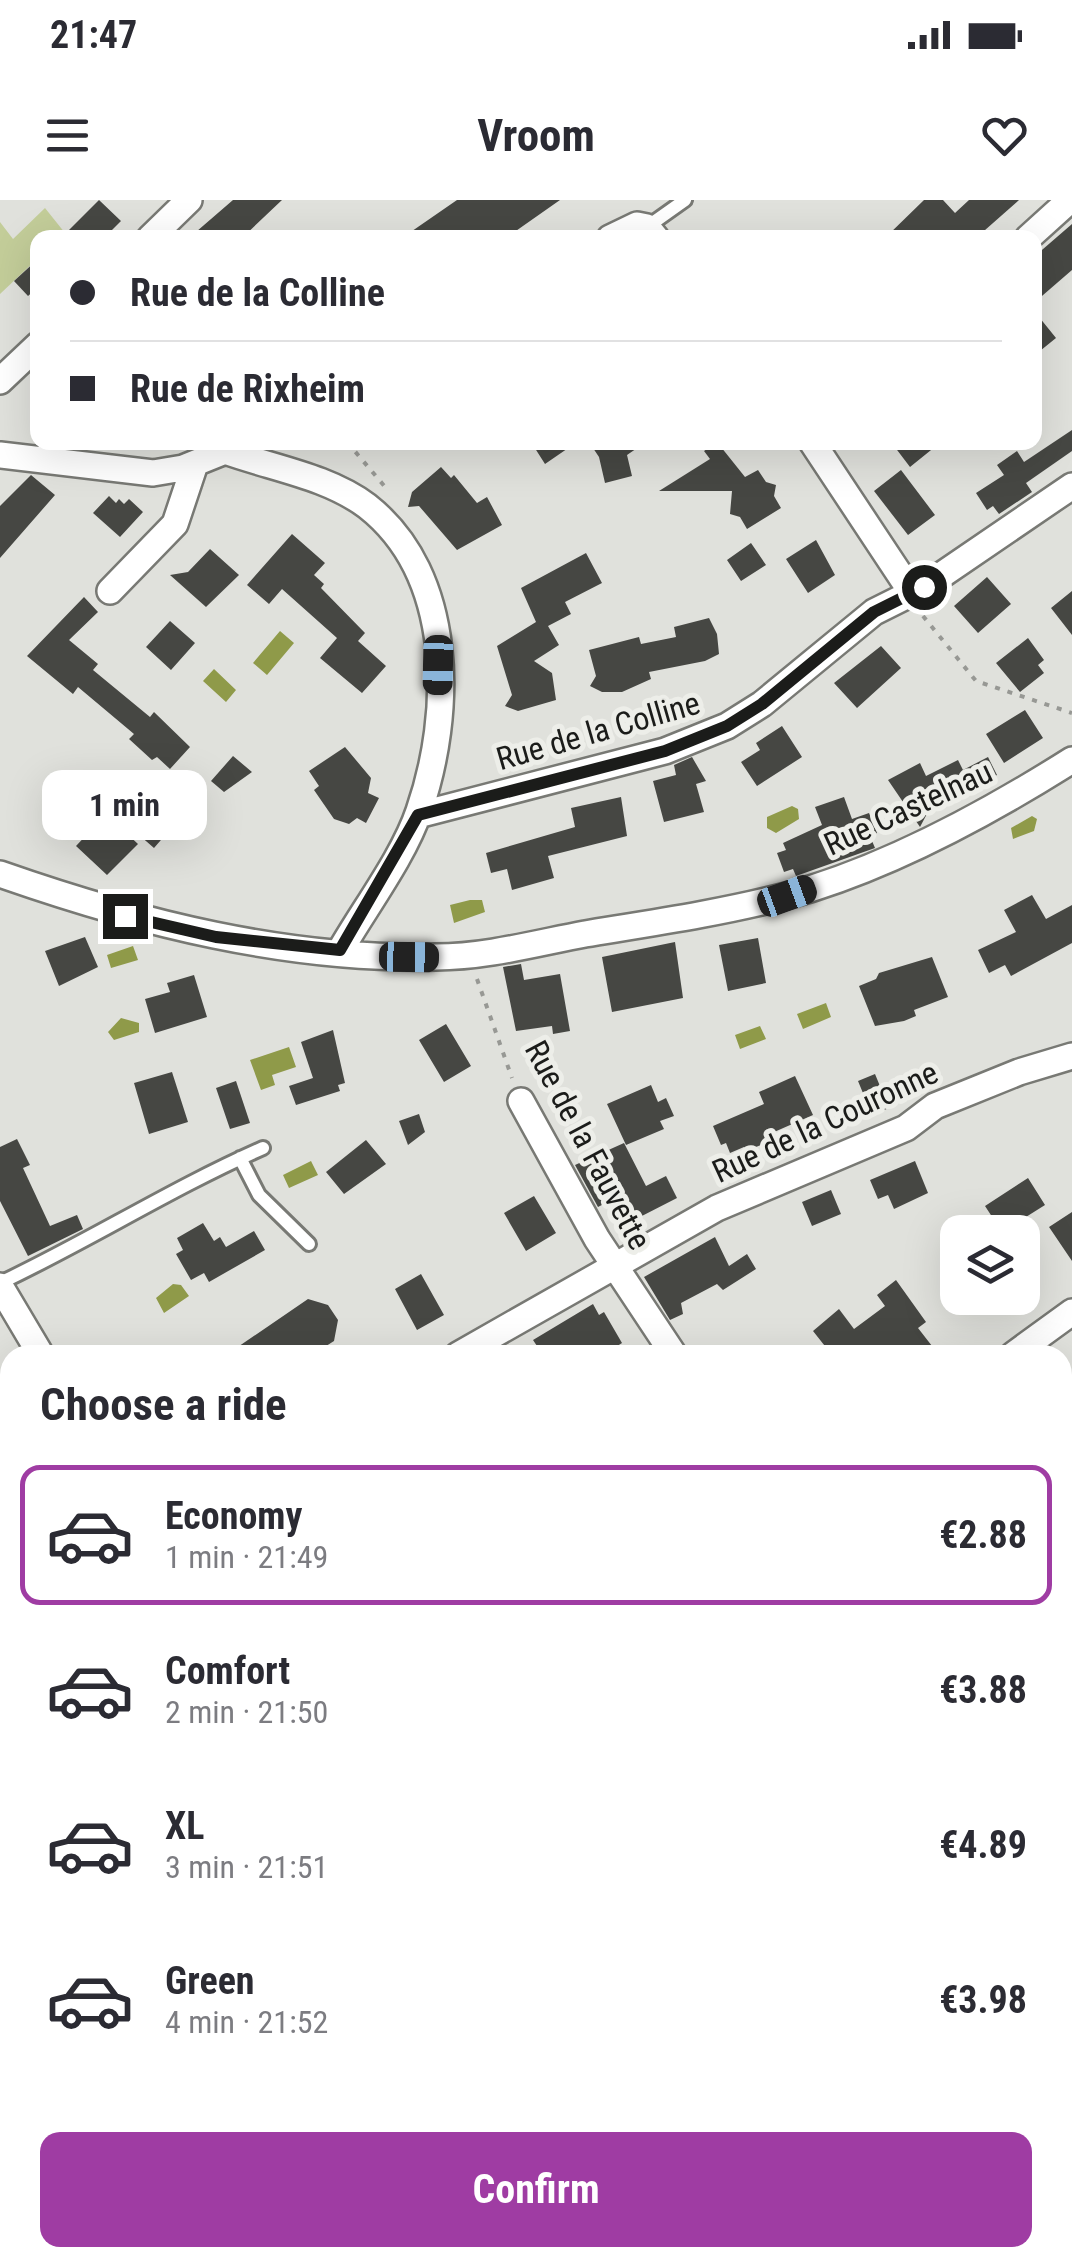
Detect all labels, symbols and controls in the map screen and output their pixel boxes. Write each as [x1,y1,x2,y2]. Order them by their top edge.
text: 21:47 [50,13,137,57]
icon: menu [40,108,95,163]
icon: heart [977,108,1032,163]
text: Vroom [477,109,595,162]
text: Rue de la Colline [130,271,385,315]
text: Rue de Rixheim [130,367,365,411]
route start [902,565,947,610]
car [422,635,454,695]
street label: Rue de la Colline [492,684,704,778]
street label: Rue Castelnau [818,753,998,863]
callout: 1 min [42,771,208,841]
text: 1 min [89,786,160,824]
car [754,872,820,920]
route end [103,894,148,939]
car [379,941,439,973]
street label: Rue de la Fauvette [517,1034,659,1256]
street label: Rue de la Couronne [706,1053,944,1191]
map controls [940,1215,1040,1315]
button: layers [940,1215,1040,1315]
text: Choose a ride [40,1378,287,1431]
icon: car [45,1490,135,1580]
text: Economy [165,1494,302,1538]
text: €2.88 [939,1513,1027,1557]
text: 1 min · 21:49 [165,1538,328,1576]
icon: car [45,1645,135,1735]
text: Comfort [165,1649,290,1693]
text: €3.88 [939,1668,1027,1712]
text: 2 min · 21:50 [165,1693,328,1731]
icon: car [45,1800,135,1890]
text: XL [165,1804,204,1848]
text: €4.89 [939,1823,1027,1867]
text: 3 min · 21:51 [165,1848,328,1886]
icon: car [45,1955,135,2045]
text: Green [165,1959,255,2003]
text: €3.98 [939,1978,1027,2022]
text: 4 min · 21:52 [165,2003,328,2041]
button: Confirm [40,2132,1032,2247]

